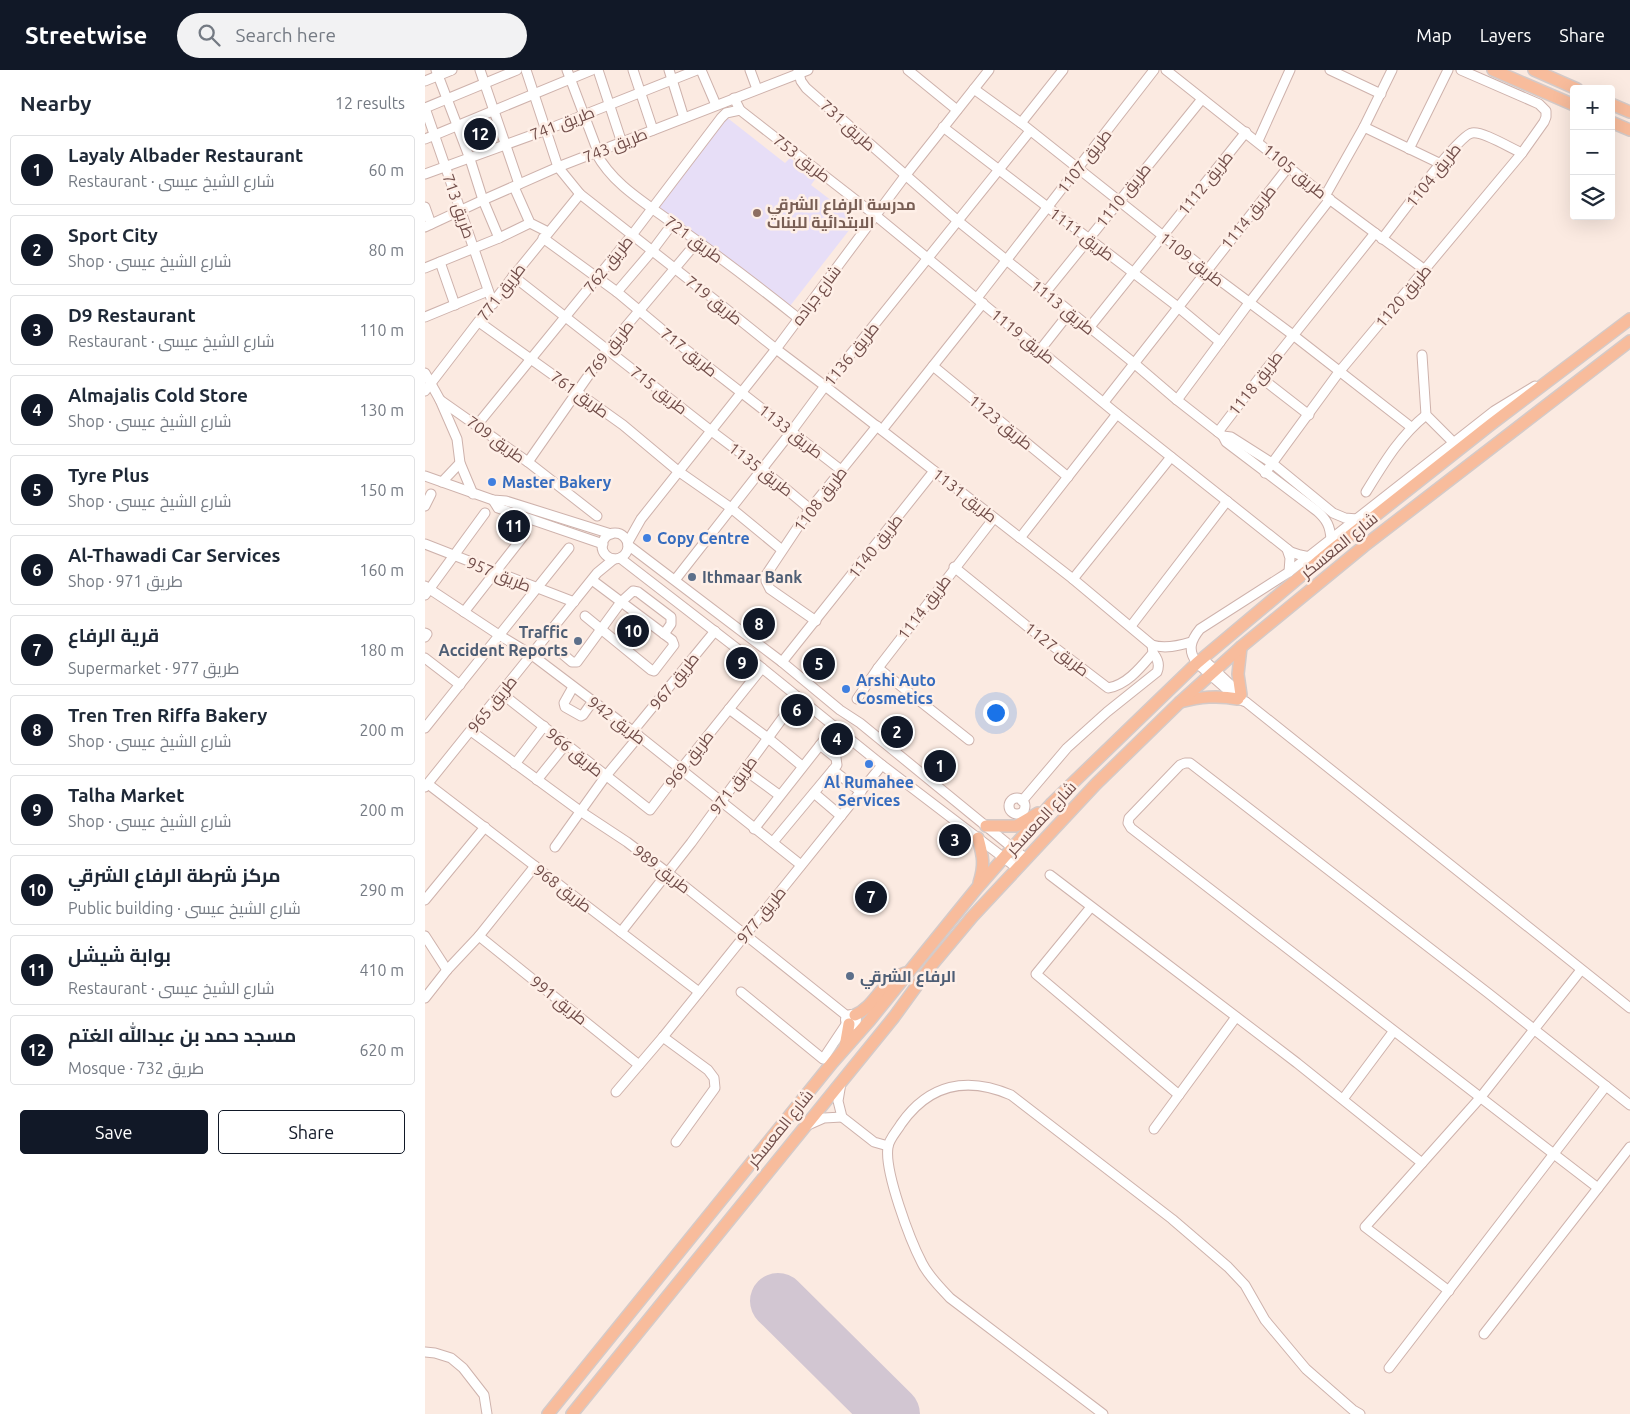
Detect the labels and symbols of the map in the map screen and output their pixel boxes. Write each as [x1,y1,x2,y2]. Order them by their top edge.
street label: طريق 731 [816,96,879,156]
street label: طريق 741 [527,103,597,145]
pin: 12 [464,115,496,153]
street label: طريق 743 [580,124,650,168]
street label: طريق 1107 [1053,125,1116,198]
street label: طريق 753 [769,130,834,187]
street label: طريق 1105 [1258,140,1330,204]
street label: طريق 1104 [1402,140,1466,212]
street label: طريق 1112 [1174,148,1238,220]
street label: طريق 1110 [1092,160,1156,232]
street label: طريق 713 [438,171,478,241]
street label: طريق 1114 [1217,182,1281,254]
place label: مدرسة الرفاع الشرقي الابتدائية للبنات [767,195,916,231]
street label: طريق 1111 [1045,204,1118,266]
marker: مدرسة الرفاع الشرقي الابتدائية للبنات [751,207,763,219]
street label: طريق 721 [660,212,727,268]
street label: طريق 1109 [1155,228,1228,291]
street label: طريق 762 [580,232,638,297]
street label: طريق 771 [474,260,530,325]
street label: طريق 1120 [1372,261,1436,332]
street label: شارع جراده [788,262,847,330]
street label: طريق 719 [681,272,746,330]
street label: طريق 1113 [1026,276,1098,340]
street label: طريق 1119 [986,305,1058,369]
street label: طريق 769 [581,317,638,382]
street label: طريق 1136 [820,319,884,391]
street label: طريق 717 [656,324,721,382]
street label: طريق 1118 [1224,347,1287,420]
street label: طريق 715 [626,362,691,419]
street label: طريق 761 [546,367,613,423]
street label: طريق 1123 [964,391,1036,455]
street label: طريق 1133 [754,400,827,463]
street label: طريق 709 [462,412,529,468]
street label: طريق 1135 [724,438,797,501]
street label: طريق 1108 [790,463,852,536]
street label: طريق 1131 [928,464,1001,527]
place label: Master Bakery [502,473,612,491]
marker: Master Bakery [486,476,498,488]
pin: 11 [498,507,530,545]
street label: شارع المعسكر [1296,509,1383,584]
street label: طريق 1140 [844,510,907,583]
place label: Copy Centre [657,529,750,547]
marker: Copy Centre [641,532,653,544]
street label: طريق 957 [464,553,534,597]
place label: Ithmaar Bank [702,568,802,586]
marker: Ithmaar Bank [686,571,698,583]
street label: طريق 1114 [894,571,956,644]
pin: 8 [743,605,775,643]
pin: 10 [617,612,649,650]
street label: طريق 1127 [1020,618,1093,681]
place label: Traffic Accident Reports [439,623,568,659]
marker: Traffic Accident Reports [572,635,584,647]
pin: 9 [726,644,758,682]
pin: 5 [803,645,835,683]
street label: طريق 967 [646,649,704,714]
place label: Arshi Auto Cosmetics [856,671,936,707]
street label: طريق 965 [464,672,522,737]
marker: Arshi Auto Cosmetics [840,683,852,695]
pin: 6 [781,691,813,729]
street label: طريق 942 [584,693,649,749]
your location [983,700,1009,726]
pin: 2 [881,713,913,751]
pin: 4 [821,720,853,758]
street label: طريق 966 [542,724,607,782]
street label: طريق 969 [661,727,718,792]
pin: 1 [924,747,956,785]
street label: طريق 971 [706,752,762,819]
marker: Al Rumahee Services [863,758,875,770]
place label: Al Rumahee Services [824,773,914,809]
street label: شارع المعسكر [1002,778,1082,861]
pin: 3 [939,821,971,859]
street label: طريق 989 [629,841,694,898]
street label: طريق 968 [530,861,595,917]
pin: 7 [855,878,887,916]
street label: طريق 977 [733,883,791,948]
place label: الرفاع الشرقي [860,967,956,989]
marker: الرفاع الشرقي [844,970,856,982]
street label: طريق 991 [526,972,591,1030]
street label: شارع المعسكر [743,1086,819,1173]

